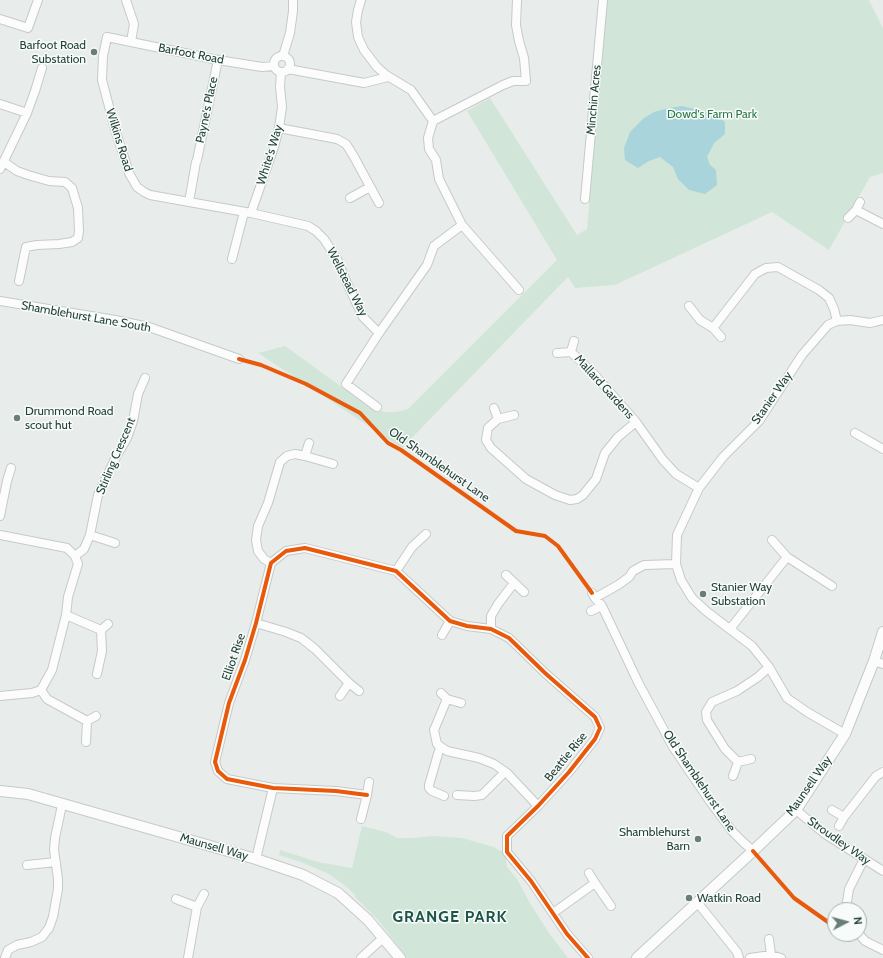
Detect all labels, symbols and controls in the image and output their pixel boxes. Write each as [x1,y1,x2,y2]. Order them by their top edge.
place label: Barfoot Road Substation [20,38,86,66]
street label: Barfoot Road [157,41,225,67]
marker: Barfoot Road Substation [89,47,99,57]
street label: Minchin Acres [584,64,604,136]
street label: Payne's Place [193,76,221,144]
street label: Wilkins Road [103,107,135,173]
park label: Dowd's Farm Park [667,107,757,121]
street label: White's Way [254,123,286,187]
street label: Wellstead Way [323,245,371,319]
street label: Shamblehurst Lane South [20,299,152,335]
street label: Mallard Gardens [571,352,637,422]
street label: Stanier Way [749,369,795,427]
place label: Drummond Road scout hut [25,404,113,432]
marker: Drummond Road scout hut [12,413,22,423]
street label: Stirling Crescent [93,415,139,497]
street label: Old Shamblehurst Lane [386,425,492,505]
place label: Stanier Way Substation [711,580,772,608]
marker: Stanier Way Substation [698,589,708,599]
street label: Elliot Rise [219,632,249,682]
street label: Old Shamblehurst Lane [660,727,738,835]
street label: Beattie Rise [542,729,590,785]
street label: Maunsell Way [783,753,835,819]
street label: Stroudley Way [805,814,873,868]
place label: Shamblehurst Barn [619,825,690,853]
street label: Maunsell Way [178,830,250,864]
marker: Shamblehurst Barn [693,834,703,844]
place label: Watkin Road [697,891,761,905]
marker: Watkin Road [684,893,694,903]
north arrow [827,902,867,942]
district label: GRANGE PARK [392,907,508,927]
text: N [851,916,865,925]

